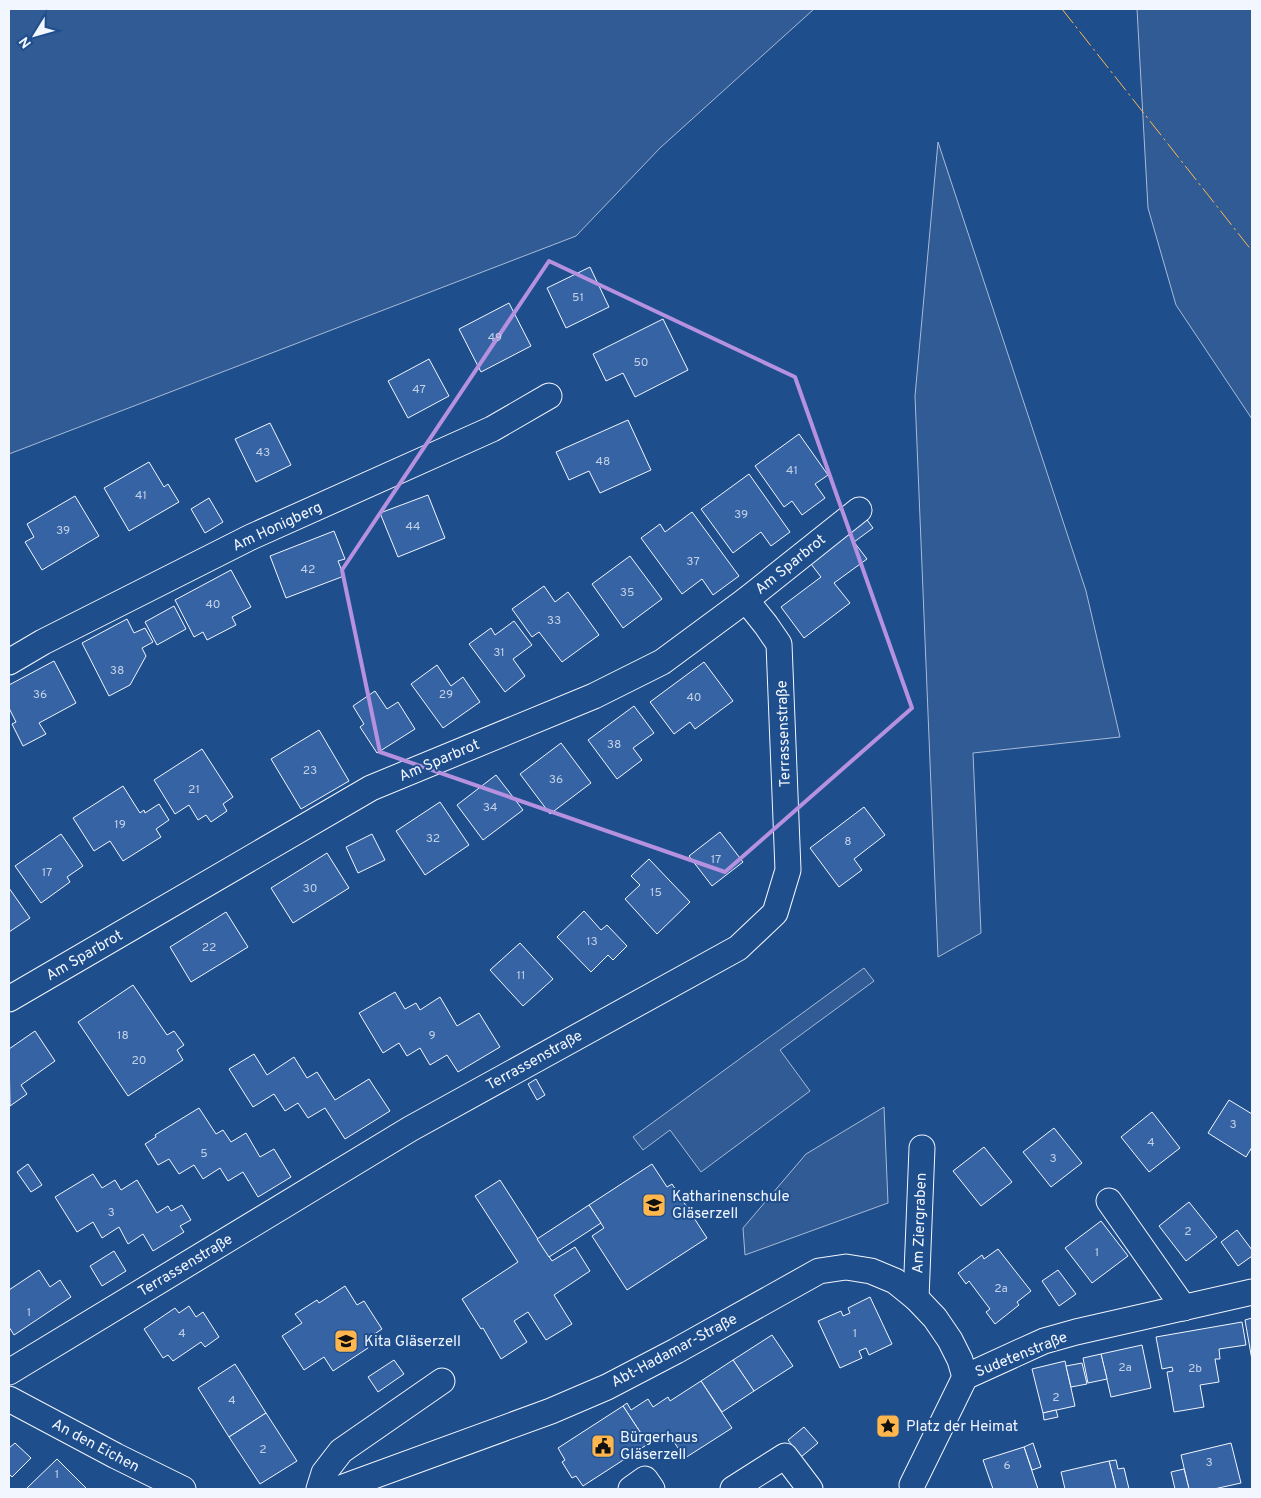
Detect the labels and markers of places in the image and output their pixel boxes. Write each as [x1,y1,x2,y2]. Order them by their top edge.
place label: Katharinenschule Gläserzell [672,1188,790,1224]
school or university icon: Katharinenschule Gläserzell [641,1192,667,1218]
school or university icon: Kita Gläserzell [333,1328,359,1354]
place label: Kita Gläserzell [364,1333,461,1352]
place icon: Platz der Heimat [875,1413,901,1439]
place label: Platz der Heimat [906,1418,1018,1437]
place label: Bürgerhaus Gläserzell [620,1429,698,1465]
public building icon: Bürgerhaus Gläserzell [590,1433,616,1459]

